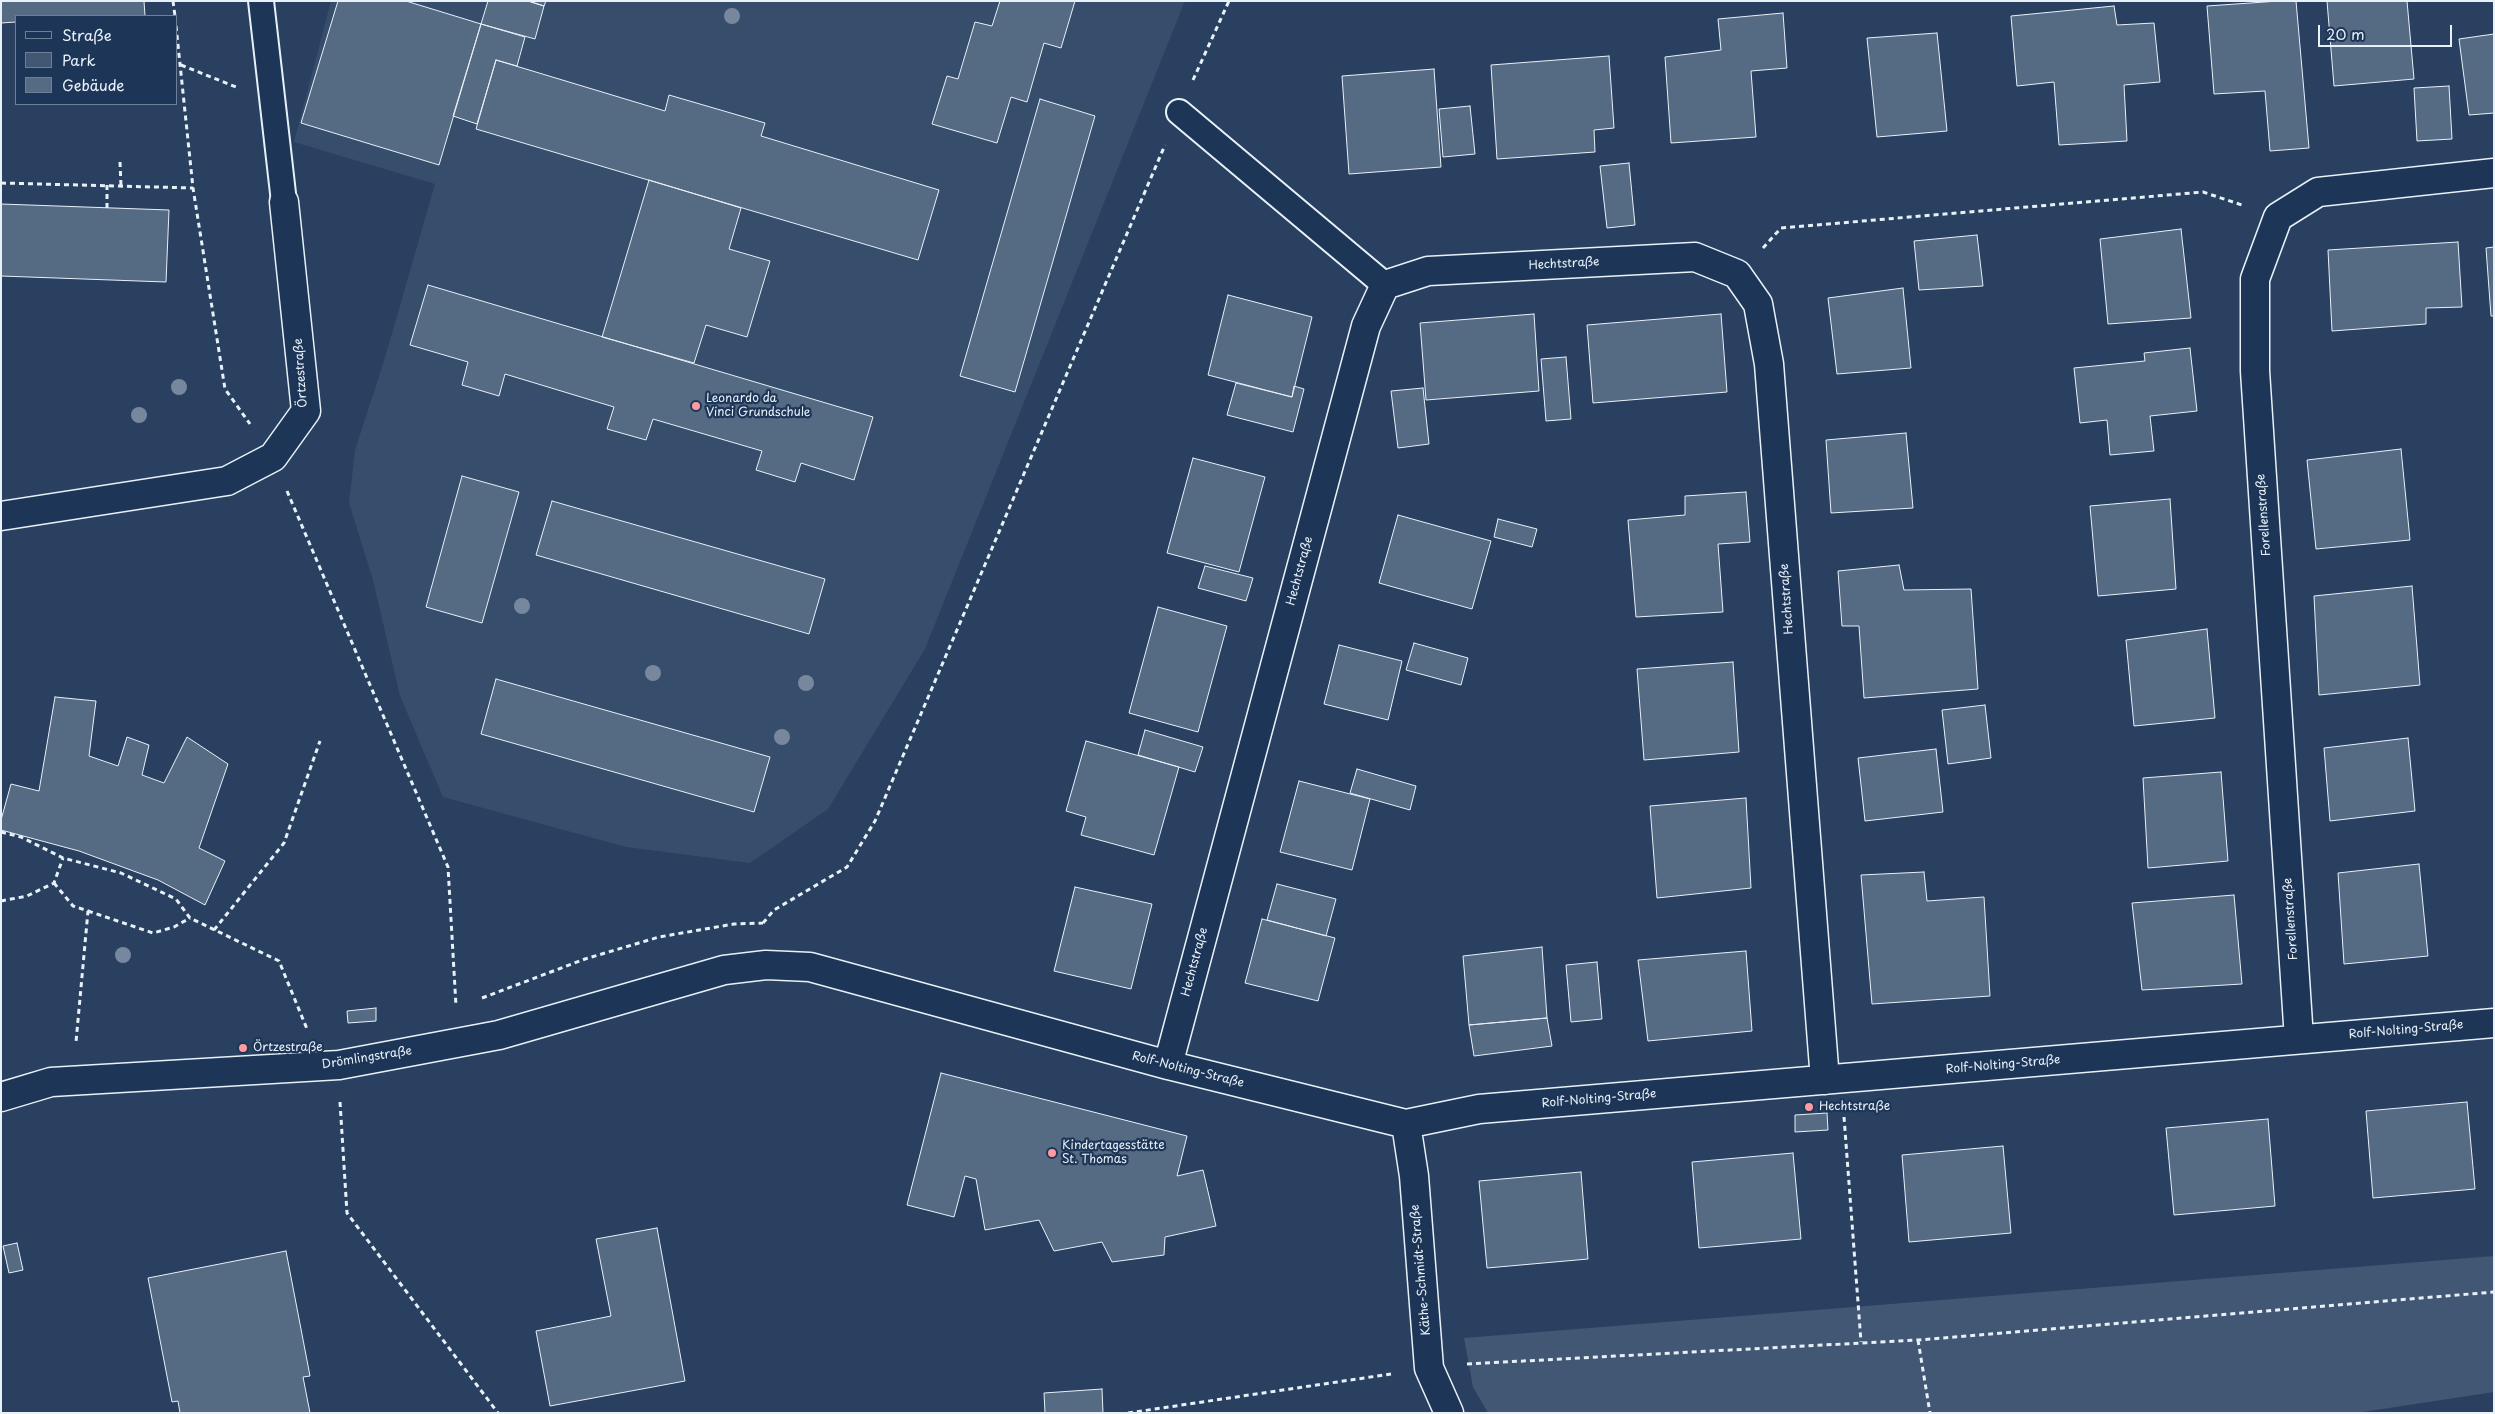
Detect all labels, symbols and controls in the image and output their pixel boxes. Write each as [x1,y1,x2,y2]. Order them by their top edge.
legend [15,15,178,105]
scale bar [2320,15,2454,47]
text: 20 m [2326,22,2365,45]
text: Straße [62,23,112,46]
text: Park [62,48,96,71]
text: Gebäude [62,73,124,96]
street label: Hechtstraße [1528,255,1600,273]
street label: Örtzestraße [291,338,311,408]
place label: Leonardo da Vinci Grundschule [706,392,810,420]
marker: Leonardo da Vinci Grundschule [690,400,702,412]
street label: Forellenstraße [2254,473,2274,557]
street label: Hechtstraße [1284,535,1316,607]
street label: Hechtstraße [1777,563,1797,635]
street label: Forellenstraße [2281,877,2301,961]
street label: Hechtstraße [1179,926,1211,998]
street label: Rolf-Nolting-Straße [2348,1018,2464,1042]
place label: Örtzestraße [253,1041,323,1055]
marker: Örtzestraße [237,1042,249,1054]
street label: Drömlingstraße [321,1044,413,1072]
street label: Rolf-Nolting-Straße [1130,1049,1246,1091]
street label: Rolf-Nolting-Straße [1945,1053,2061,1077]
street label: Rolf-Nolting-Straße [1541,1087,1657,1111]
place label: Hechtstraße [1819,1100,1890,1114]
marker: Hechtstraße [1803,1101,1815,1113]
place label: Kindertagesstätte St. Thomas [1062,1139,1165,1167]
marker: Kindertagesstätte St. Thomas [1046,1147,1058,1159]
street label: Käthe-Schmidt-Straße [1408,1204,1434,1336]

